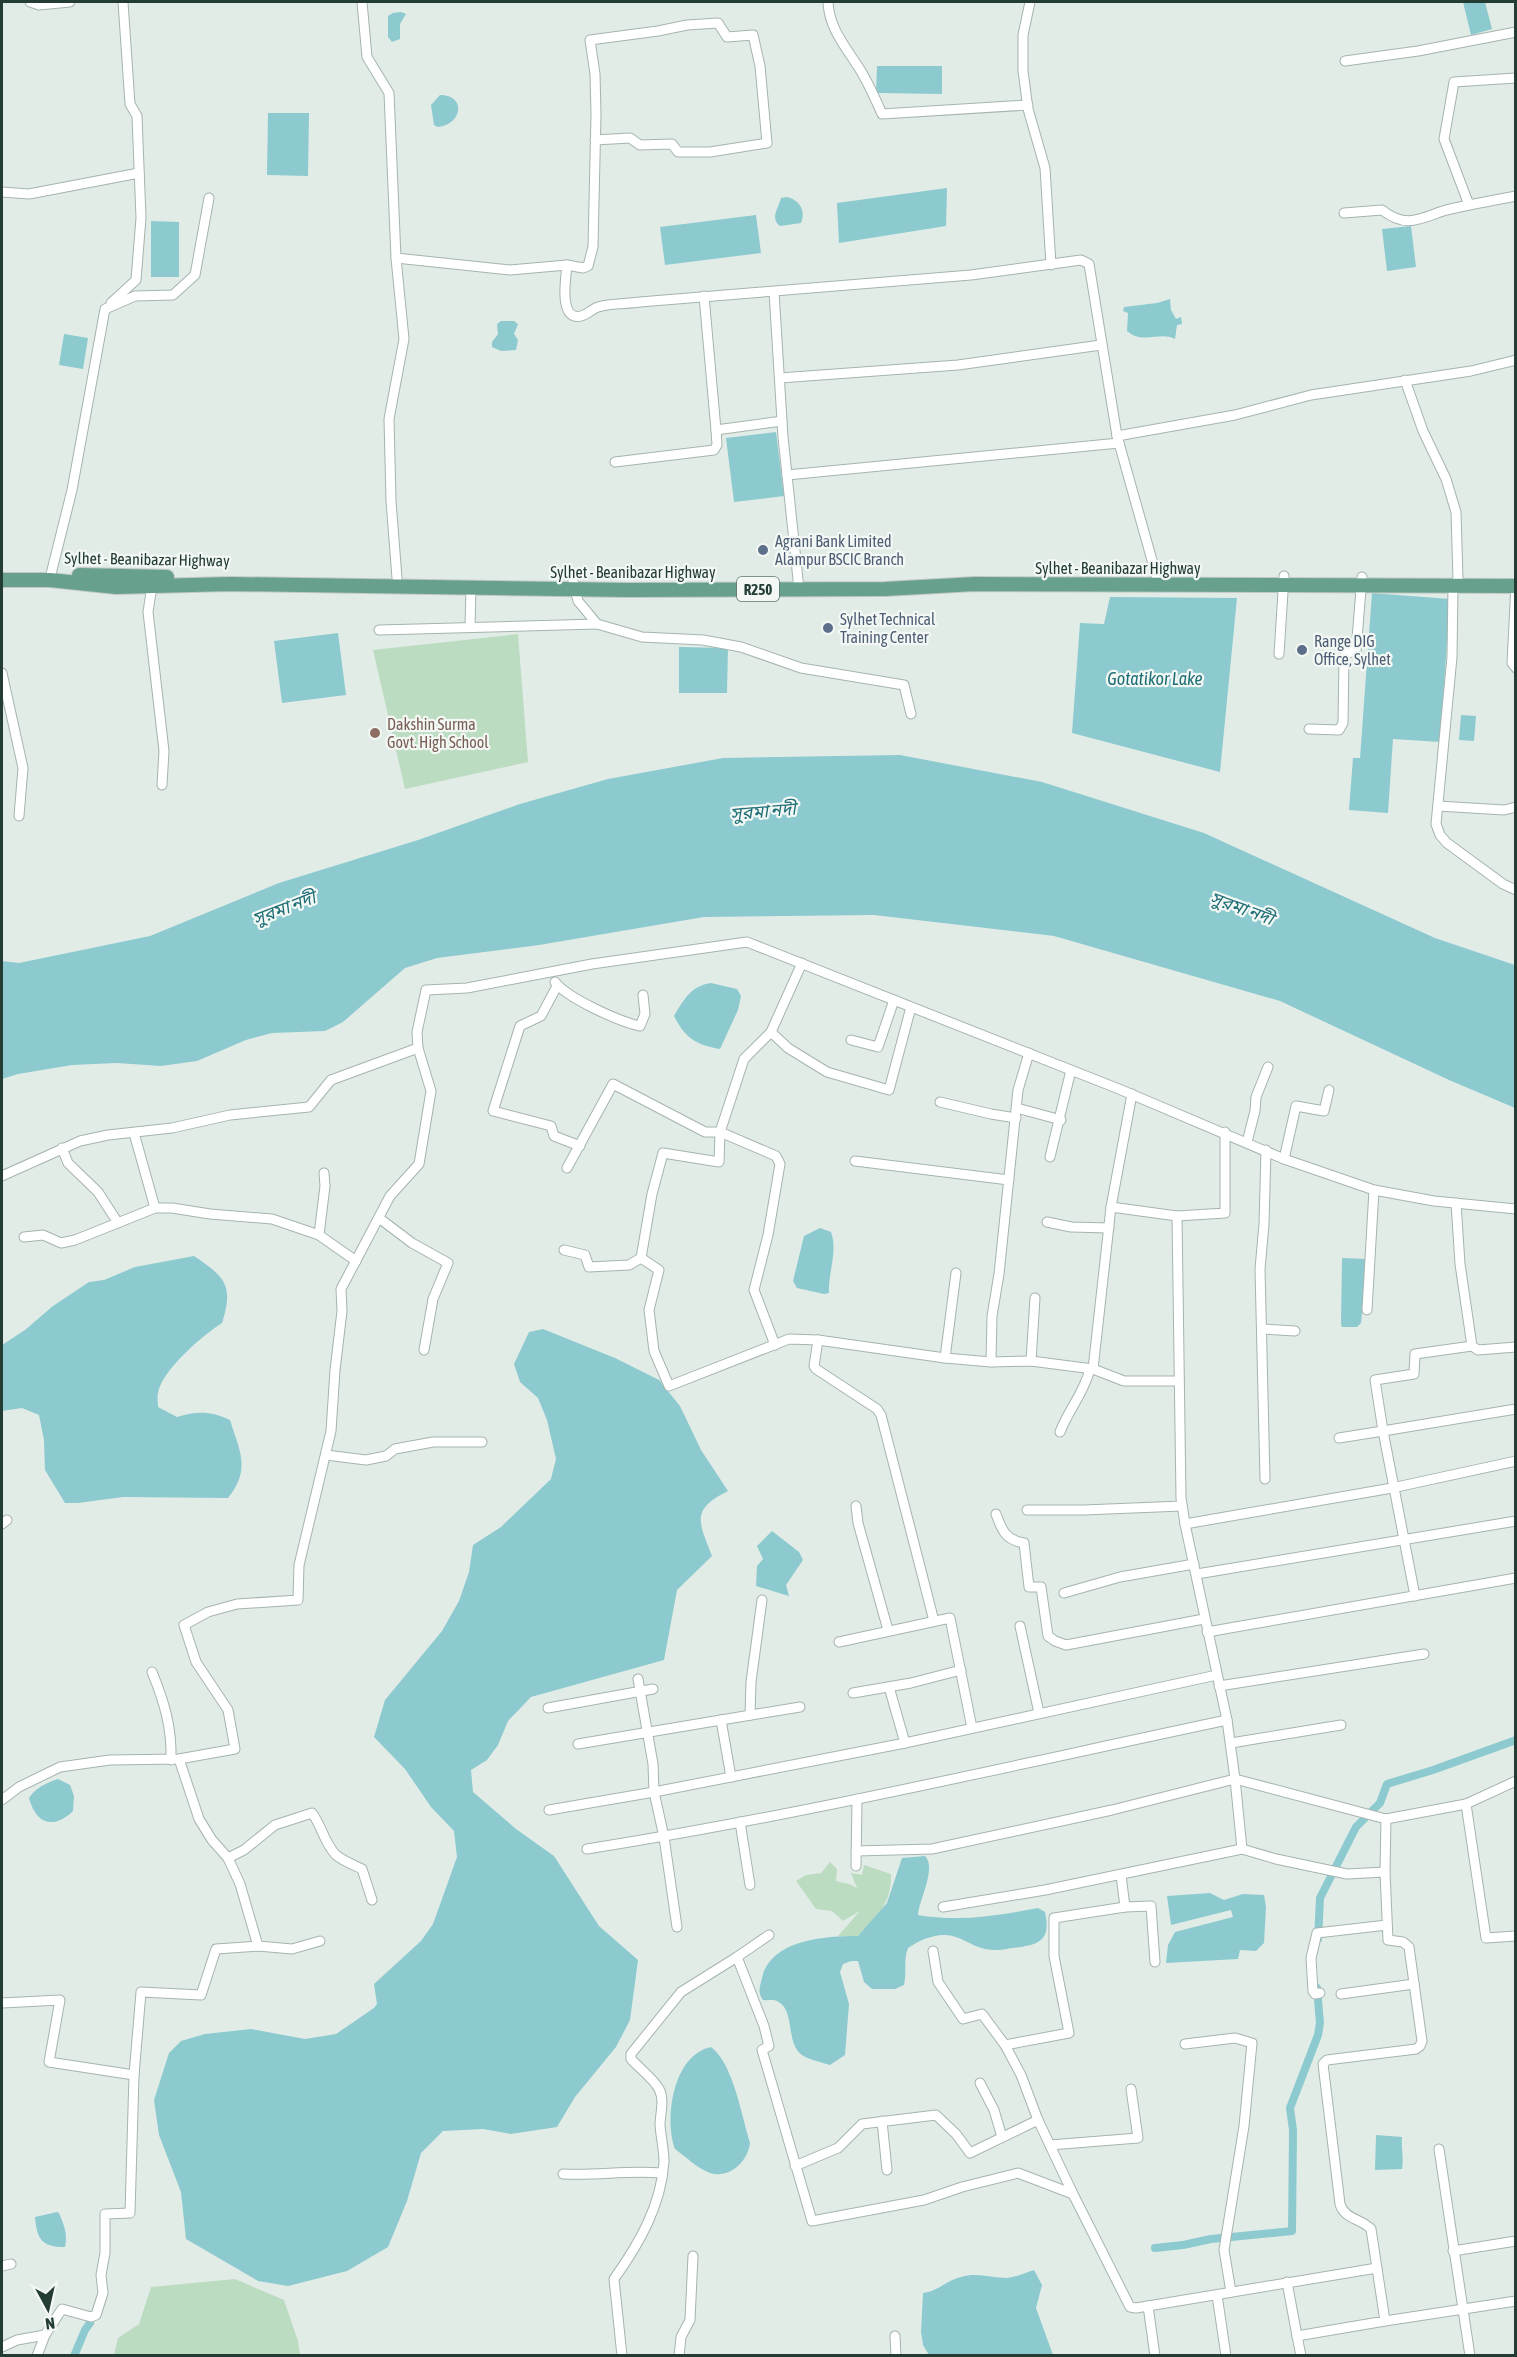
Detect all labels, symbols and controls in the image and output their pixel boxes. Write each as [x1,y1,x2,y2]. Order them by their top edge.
place label: Agrani Bank Limited Alampur BSCIC Branch [775,532,904,569]
marker: Agrani Bank Limited Alampur BSCIC Branch [756,543,770,557]
street label: Sylhet - Beanibazar Highway [64,549,230,570]
street label: Sylhet - Beanibazar Highway [1035,559,1201,578]
street label: Sylhet - Beanibazar Highway [550,563,716,582]
road number: R250 [737,577,779,601]
place label: Sylhet Technical Training Center [840,610,936,647]
marker: Sylhet Technical Training Center [821,621,835,635]
place label: Range DIG Office, Sylhet [1314,632,1391,669]
marker: Range DIG Office, Sylhet [1295,643,1309,657]
water label: Gotatikor Lake [1107,668,1203,689]
place label: Dakshin Surma Govt. High School [387,715,489,752]
marker: Dakshin Surma Govt. High School [368,726,382,740]
water label: সুরমা নদী [729,797,800,825]
water label: সুরমা নদী [250,885,322,931]
water label: সুরমা নদী [1207,887,1280,931]
north arrow [18,2279,78,2339]
text: N [44,2314,56,2333]

